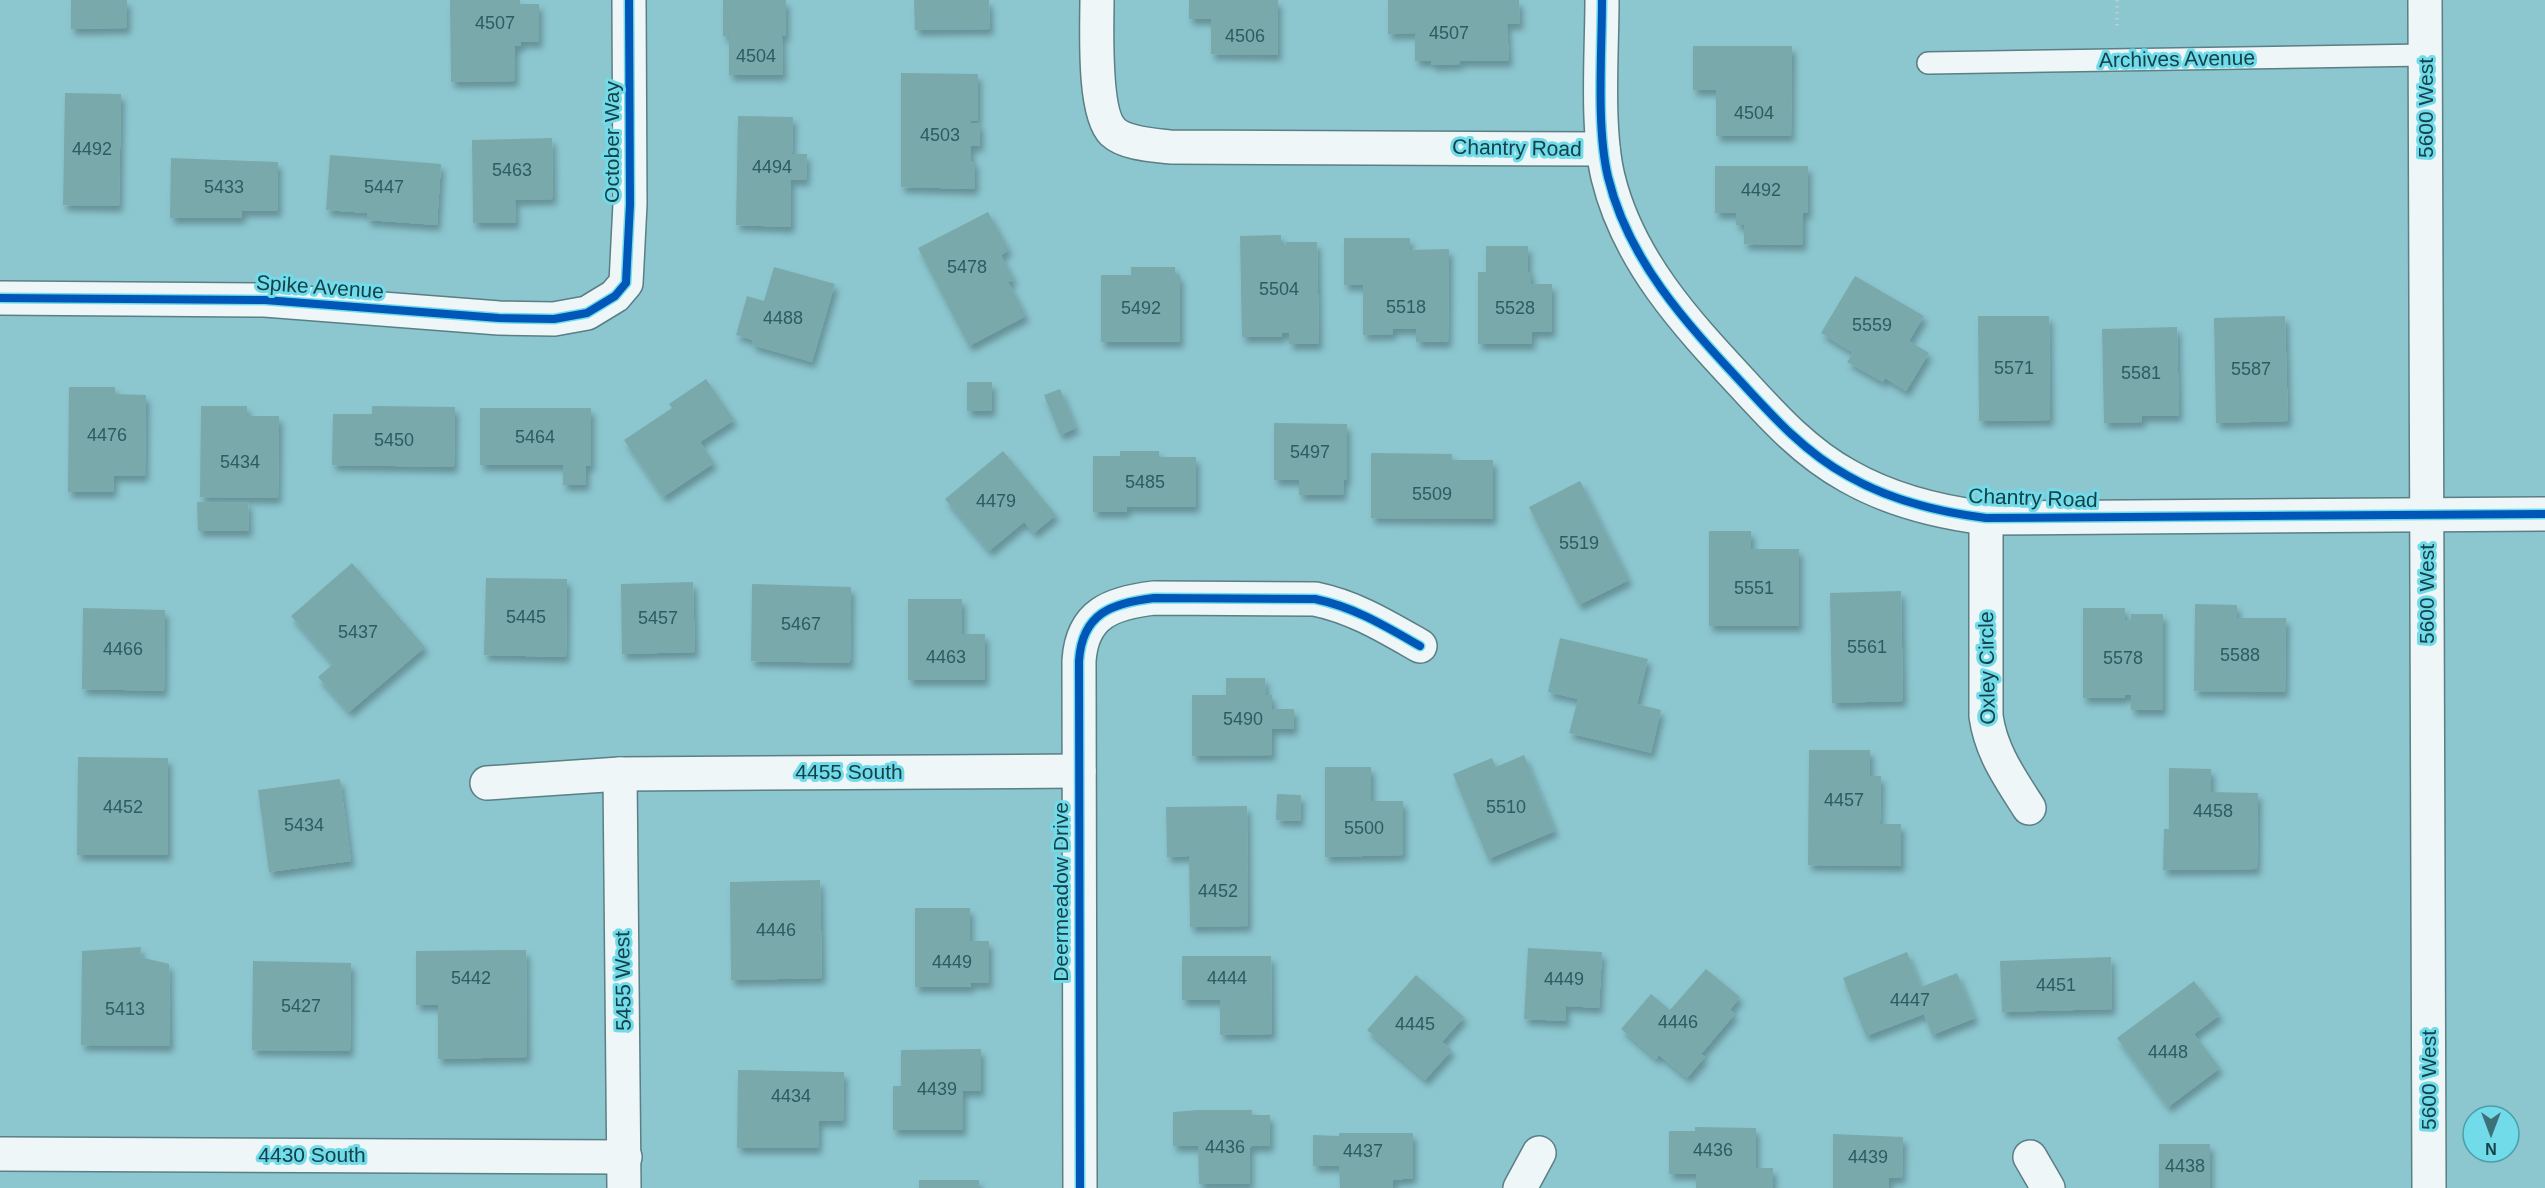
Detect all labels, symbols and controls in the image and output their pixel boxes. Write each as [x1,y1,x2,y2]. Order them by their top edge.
house number: 4507 [475,13,515,33]
house number: 4507 [1429,23,1469,43]
house number: 4506 [1225,26,1265,46]
house number: 4504 [736,46,776,66]
street label: Archives Avenue [2099,46,2255,71]
street label: 5600 West [2414,58,2437,158]
street label: October Way [600,81,623,203]
house number: 4504 [1734,103,1774,123]
house number: 4503 [920,125,960,145]
street label: Chantry Road [1452,135,1582,160]
house number: 4492 [72,139,112,159]
house number: 4494 [752,157,792,177]
house number: 5463 [492,160,532,180]
house number: 5433 [204,177,244,197]
house number: 5447 [364,177,404,197]
house number: 4492 [1741,180,1781,200]
house number: 5478 [947,257,987,277]
street label: Spike Avenue [255,271,385,302]
house number: 5504 [1259,279,1299,299]
house number: 5518 [1386,297,1426,317]
house number: 5492 [1121,298,1161,318]
house number: 5528 [1495,298,1535,318]
house number: 4488 [763,308,803,328]
house number: 5559 [1852,315,1892,335]
house number: 5571 [1994,358,2034,378]
house number: 5587 [2231,359,2271,379]
house number: 5581 [2121,363,2161,383]
house number: 4476 [87,425,127,445]
house number: 5464 [515,427,555,447]
house number: 5450 [374,430,414,450]
house number: 5497 [1290,442,1330,462]
house number: 5434 [220,452,260,472]
house number: 5485 [1125,472,1165,492]
house number: 5509 [1412,484,1452,504]
street label: Chantry Road [1968,484,2098,511]
house number: 4479 [976,491,1016,511]
house number: 5519 [1559,533,1599,553]
street label: 5600 West [2415,544,2438,644]
house number: 5551 [1734,578,1774,598]
house number: 5445 [506,607,546,627]
house number: 5457 [638,608,678,628]
street label: Oxley Circle [1974,611,1999,725]
house number: 5467 [781,614,821,634]
house number: 5437 [338,622,378,642]
house number: 5561 [1847,637,1887,657]
house number: 4466 [103,639,143,659]
house number: 5588 [2220,645,2260,665]
house number: 4463 [926,647,966,667]
house number: 5578 [2103,648,2143,668]
house number: 5490 [1223,709,1263,729]
street label: 4455 South [795,760,903,783]
house number: 4457 [1824,790,1864,810]
house number: 4452 [103,797,143,817]
house number: 5510 [1486,797,1526,817]
house number: 4458 [2193,801,2233,821]
street label: Deermeadow Drive [1049,802,1072,982]
house number: 5434 [284,815,324,835]
house number: 5500 [1344,818,1384,838]
house number: 4452 [1198,881,1238,901]
house number: 4446 [756,920,796,940]
street label: 5455 West [610,931,635,1031]
house number: 4449 [932,952,972,972]
house number: 5442 [451,968,491,988]
house number: 4444 [1207,968,1247,988]
house number: 4449 [1544,969,1584,989]
house number: 4451 [2036,975,2076,995]
house number: 4447 [1890,990,1930,1010]
house number: 5427 [281,996,321,1016]
house number: 5413 [105,999,145,1019]
house number: 4446 [1658,1012,1698,1032]
house number: 4445 [1395,1014,1435,1034]
street label: 5600 West [2417,1030,2440,1130]
house number: 4448 [2148,1042,2188,1062]
house number: 4439 [917,1079,957,1099]
house number: 4434 [771,1086,811,1106]
north arrow [2461,1104,2521,1164]
house number: 4436 [1205,1137,1245,1157]
house number: 4436 [1693,1140,1733,1160]
text: N [2485,1140,2497,1157]
house number: 4437 [1343,1141,1383,1161]
street label: 4430 South [258,1143,366,1166]
house number: 4439 [1848,1147,1888,1167]
house number: 4438 [2165,1156,2205,1176]

